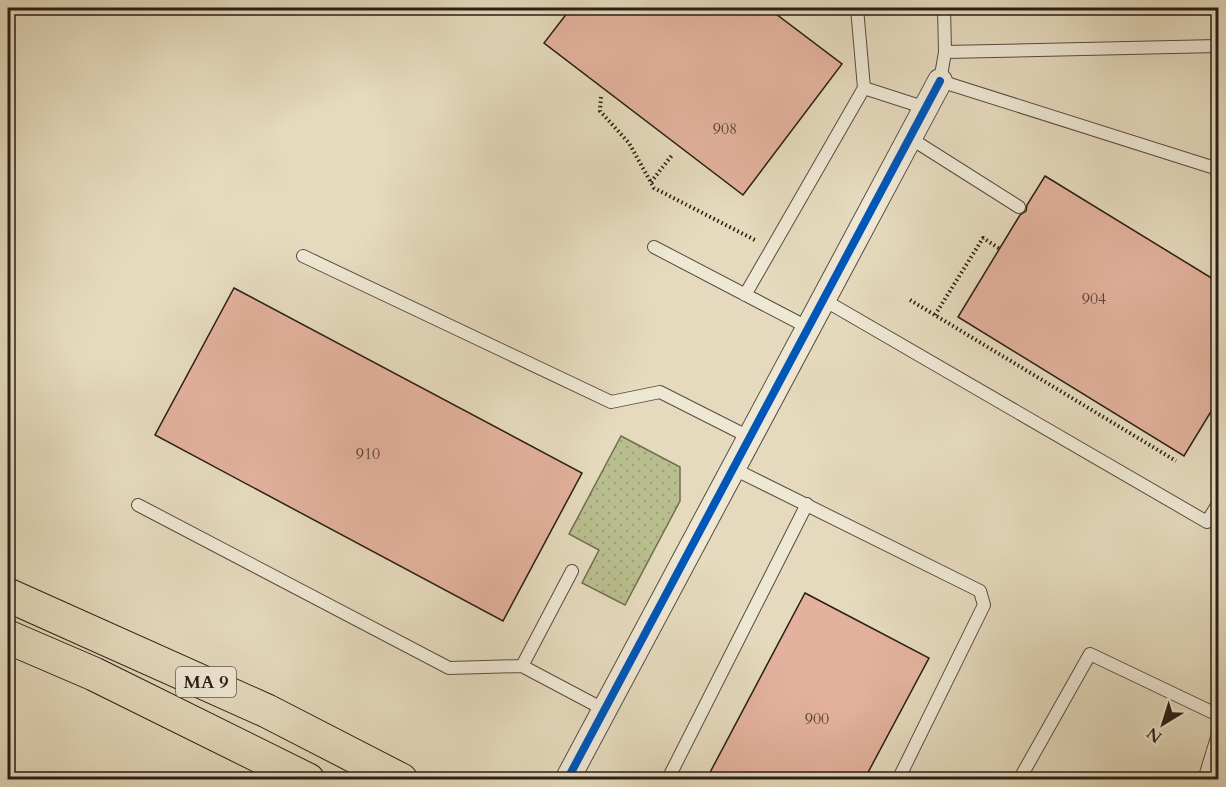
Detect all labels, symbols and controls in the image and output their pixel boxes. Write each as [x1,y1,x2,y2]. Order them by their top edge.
house number: 908 [713,118,737,140]
house number: 904 [1082,288,1106,310]
house number: 910 [356,443,380,465]
road number: MA 9 [176,667,236,697]
north arrow [1133,694,1193,754]
house number: 900 [805,708,829,730]
text: N [1142,722,1167,748]

